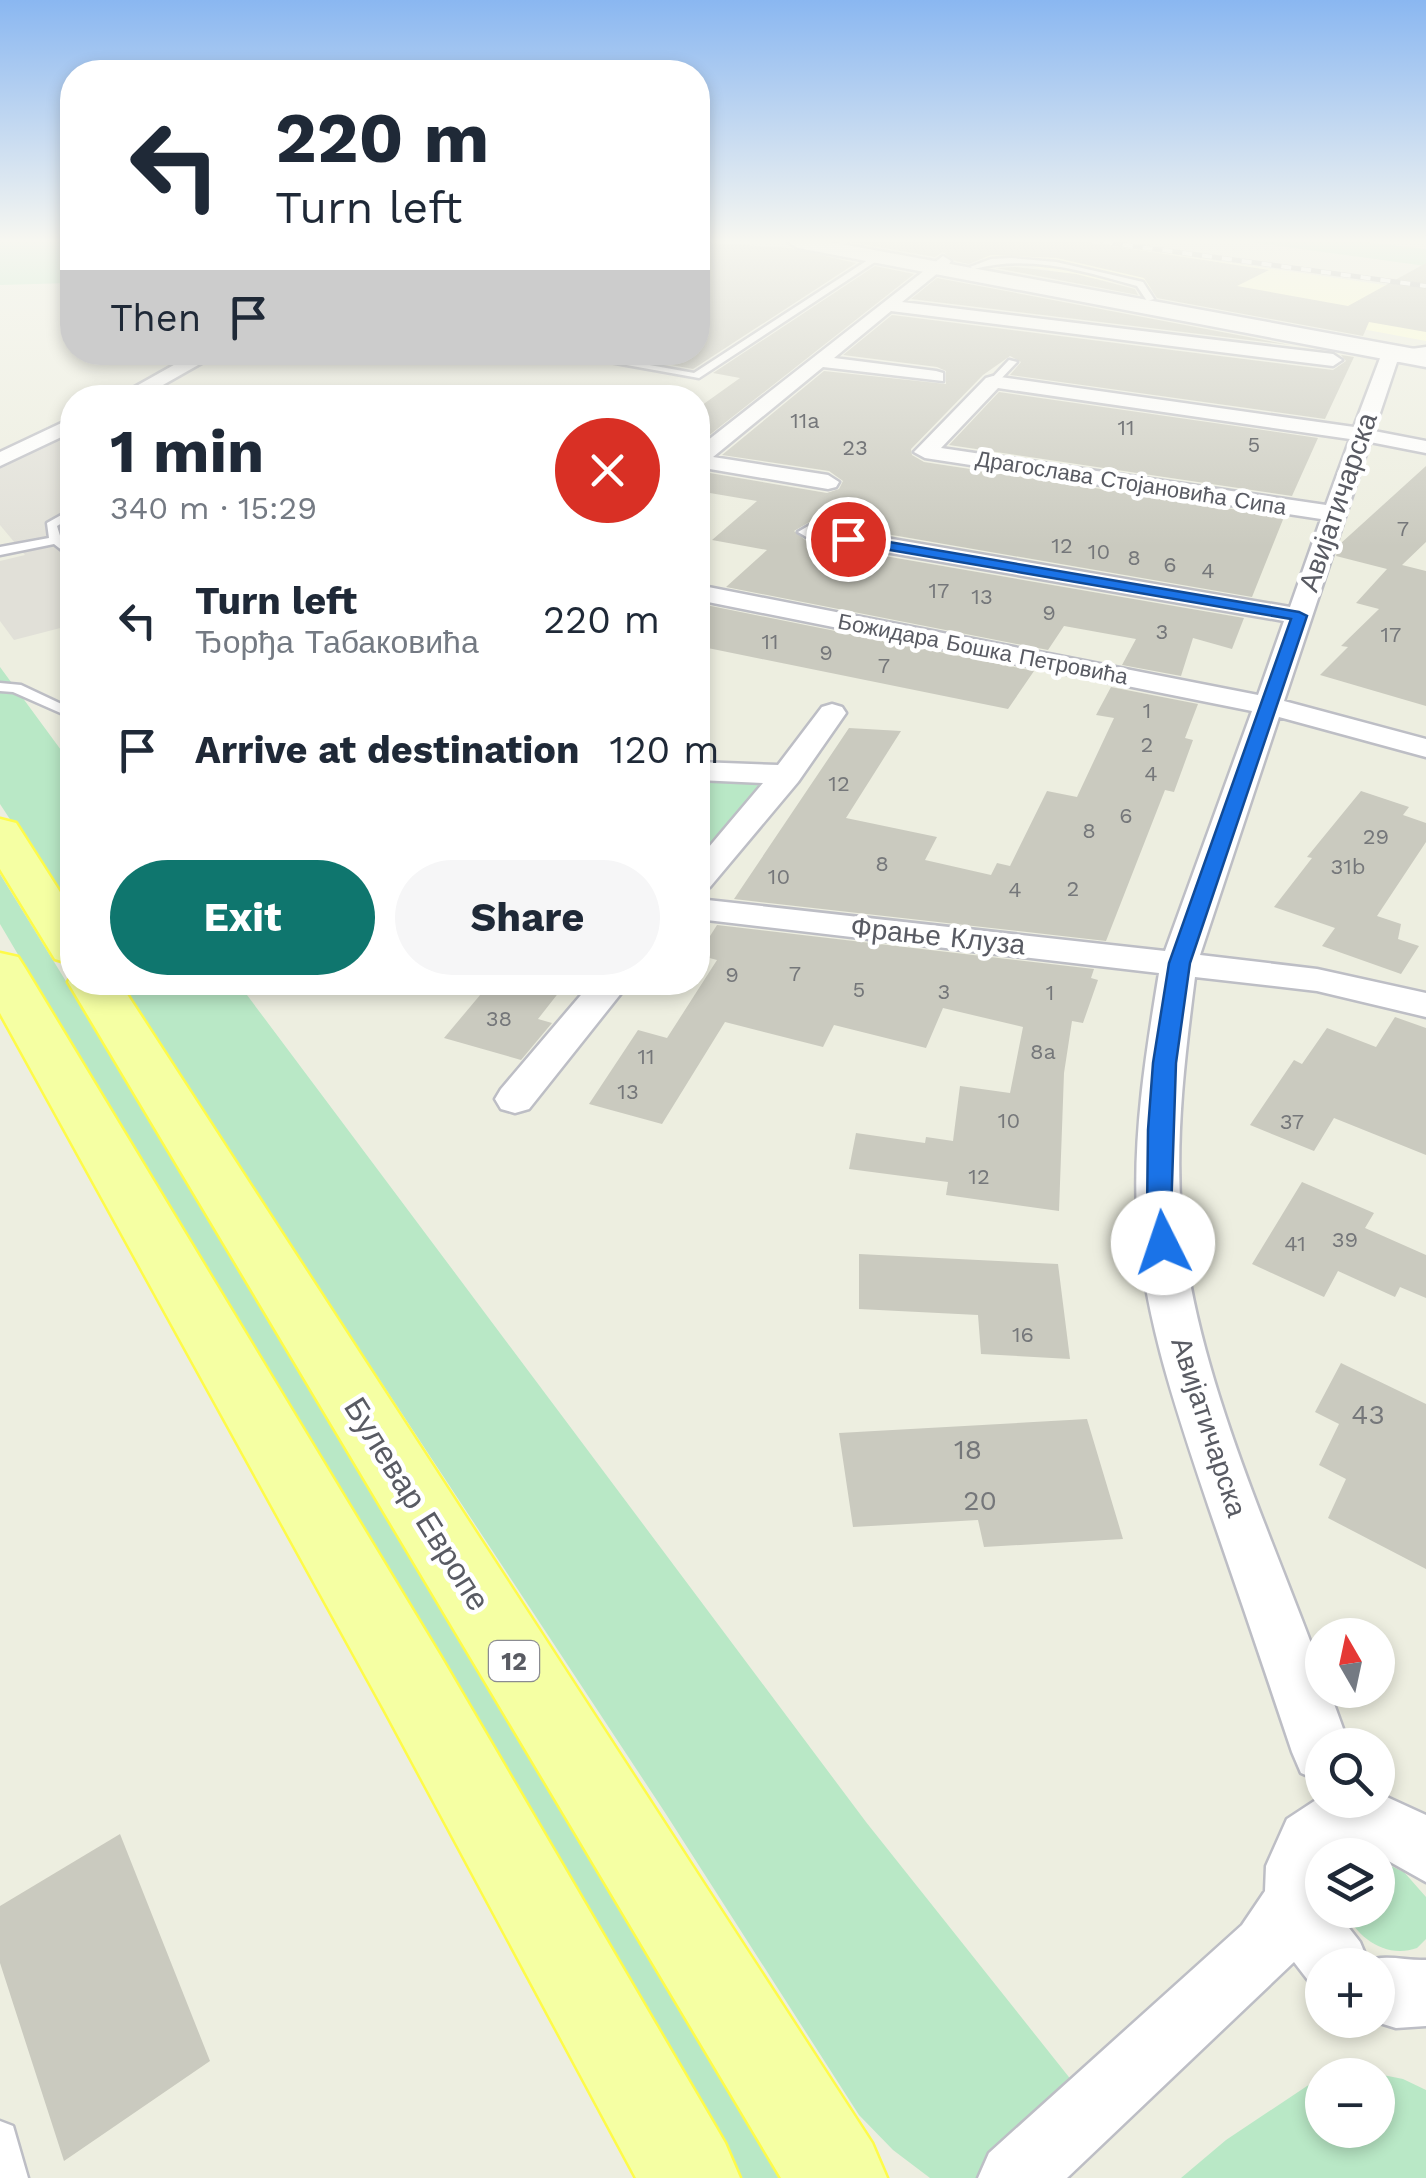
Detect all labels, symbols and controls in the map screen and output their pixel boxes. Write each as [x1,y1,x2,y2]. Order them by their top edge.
text: 220 m [275,97,489,179]
icon: left [110,100,240,230]
text: Turn left [275,181,462,234]
icon: arrive [221,290,276,345]
text: Then [110,296,201,340]
house number: 11a [790,408,820,433]
street label: Авијатичарска [1292,408,1384,596]
house number: 11 [1117,415,1135,440]
text: 1 min [110,416,264,487]
button: close [555,418,660,523]
house number: 5 [1248,432,1260,457]
house number: 23 [842,435,868,460]
street label: Драгослава Стојановића Сипа [974,446,1289,520]
text: 340 m · 15:29 [110,489,317,527]
pin [806,497,891,582]
icon: arrive [821,512,876,567]
house number: 7 [1397,516,1409,541]
house number: 12 [1051,533,1073,558]
house number: 10 [1088,539,1110,564]
house number: 8 [1127,545,1141,570]
house number: 6 [1163,552,1177,577]
house number: 4 [1201,558,1215,583]
house number: 17 [929,578,949,603]
text: Turn left [195,579,357,623]
house number: 13 [971,584,993,609]
icon: left [110,593,165,648]
text: 220 m [543,598,660,642]
house number: 9 [1042,600,1056,625]
street label: Божидара Бошка Петровића [836,609,1131,690]
house number: 3 [1156,619,1168,644]
house number: 17 [1381,622,1401,647]
text: Ђорђа Табаковића [195,623,479,661]
house number: 11 [761,629,779,654]
house number: 9 [819,640,833,665]
house number: 7 [878,653,890,678]
house number: 1 [1143,698,1151,723]
icon: arrive [110,723,165,778]
text: Arrive at destination [195,728,580,772]
text: 120 m [610,728,719,772]
house number: 2 [1141,732,1153,757]
house number: 4 [1144,761,1158,786]
house number: 12 [828,771,850,796]
house number: 6 [1119,803,1133,828]
house number: 8 [1082,818,1096,843]
house number: 29 [1363,824,1389,849]
house number: 8 [875,851,889,876]
house number: 31b [1330,854,1366,879]
button: Exit [110,860,375,975]
button: Share [395,860,660,975]
house number: 10 [768,864,790,889]
house number: 2 [1067,876,1079,901]
house number: 4 [1008,877,1022,902]
street label: Фрање Клуза [849,910,1027,962]
house number: 7 [789,961,801,986]
house number: 9 [725,962,739,987]
house number: 5 [853,977,865,1002]
house number: 3 [938,979,950,1004]
house number: 1 [1046,980,1054,1005]
house number: 38 [486,1006,512,1031]
house number: 8a [1030,1039,1056,1064]
house number: 11 [637,1044,655,1069]
house number: 13 [617,1079,639,1104]
house number: 10 [998,1108,1020,1133]
house number: 37 [1280,1109,1304,1134]
house number: 12 [968,1164,990,1189]
position arrow [1111,1191,1215,1295]
house number: 39 [1332,1227,1358,1252]
house number: 41 [1284,1231,1306,1256]
house number: 16 [1012,1322,1034,1347]
street label: Авијатичарска [1164,1333,1254,1521]
street label: Булевар Европе [336,1390,498,1618]
house number: 43 [1351,1398,1385,1431]
house number: 18 [954,1433,982,1466]
house number: 20 [963,1484,997,1517]
north arrow [1305,1618,1395,1708]
map controls [1305,1618,1395,2148]
road number: 12 [489,1641,539,1681]
button: search [1305,1728,1395,1818]
button: layers [1305,1838,1395,1928]
button: + [1305,1948,1395,2038]
button: − [1305,2058,1395,2148]

